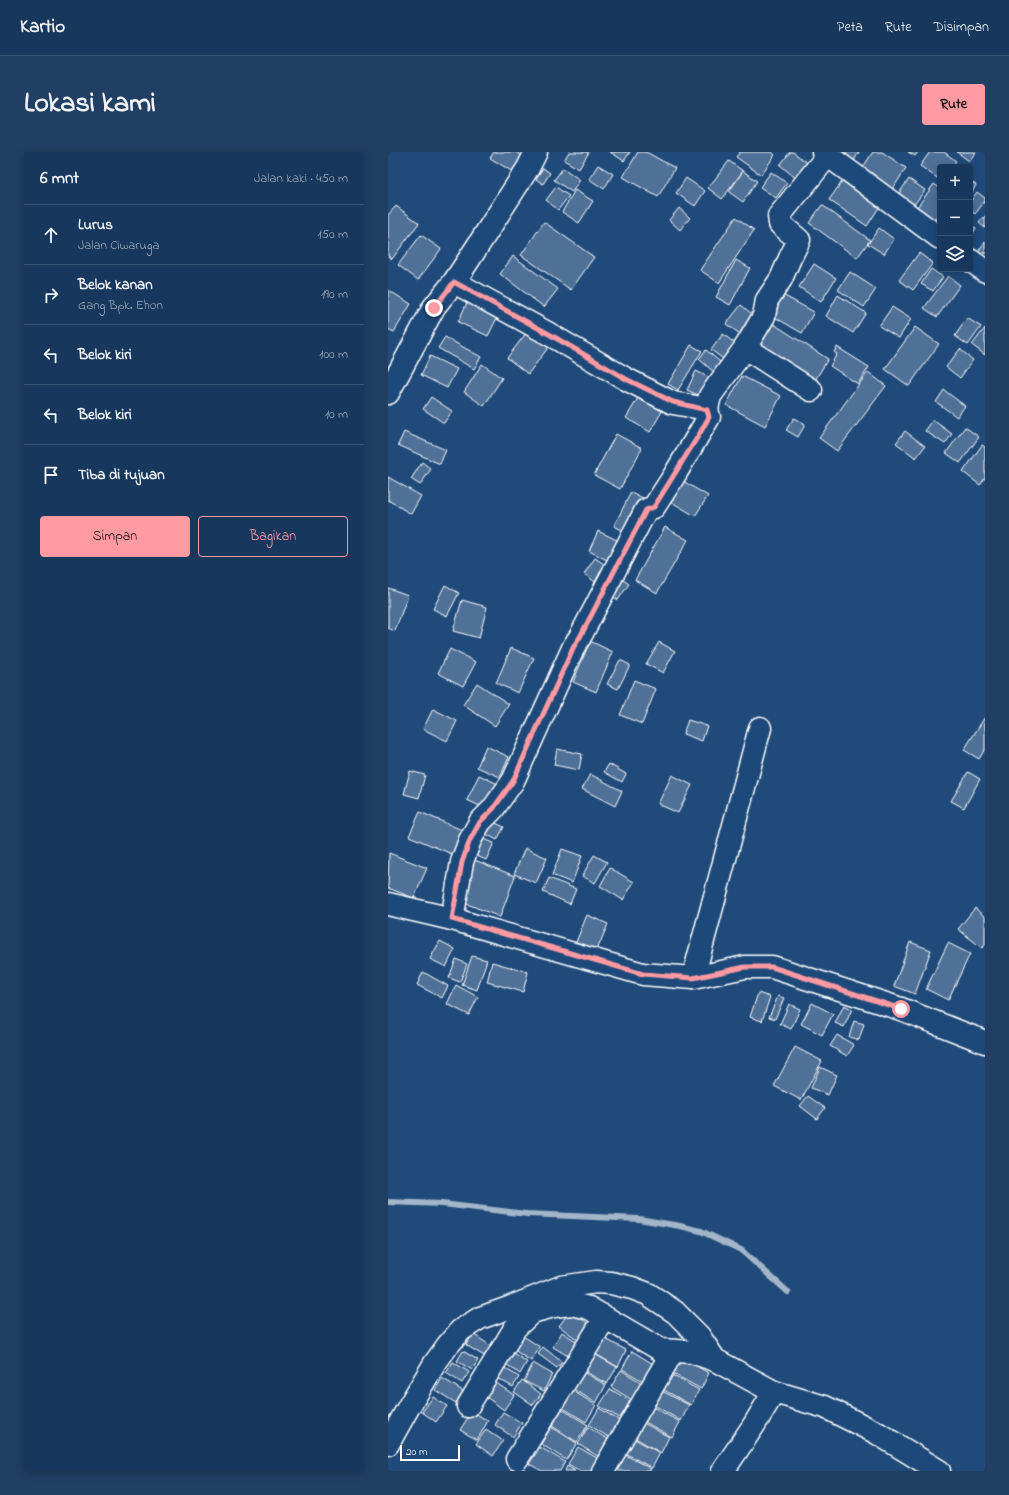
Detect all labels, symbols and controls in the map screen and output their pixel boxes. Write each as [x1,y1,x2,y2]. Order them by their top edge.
text: Kartio [20,14,65,41]
text: Peta [837,17,863,38]
text: Rute [885,17,912,38]
text: Disimpan [934,17,989,38]
text: Lokasi kami [24,84,156,125]
button: Rute [922,84,985,125]
map controls [937,164,973,272]
button: + [937,164,973,200]
text: 6 mnt [40,166,79,191]
text: Jalan kaki · 450 m [254,169,348,188]
button: − [937,200,973,236]
text: Lurus [78,214,113,236]
icon: ahead [40,224,62,246]
text: 150 m [317,225,348,244]
text: Jalan Ciwaruga [78,236,160,255]
button: layers [937,236,973,272]
text: Belok kanan [78,274,153,296]
icon: right [40,284,62,306]
text: 190 m [321,285,348,304]
text: Gang Bpk. Ehon [78,296,163,315]
route end [425,299,443,317]
icon: left [40,344,62,366]
text: Belok kiri [78,344,132,366]
text: 100 m [319,345,348,364]
icon: left [40,404,62,426]
text: Belok kiri [78,404,132,426]
text: 10 m [325,405,348,424]
icon: arrive [40,464,62,486]
text: Tiba di tujuan [78,464,165,486]
button: Simpan [40,516,190,557]
button: Bagikan [198,516,348,557]
route start [892,1000,910,1018]
scale bar [400,1443,460,1462]
text: 20 m [406,1444,428,1460]

